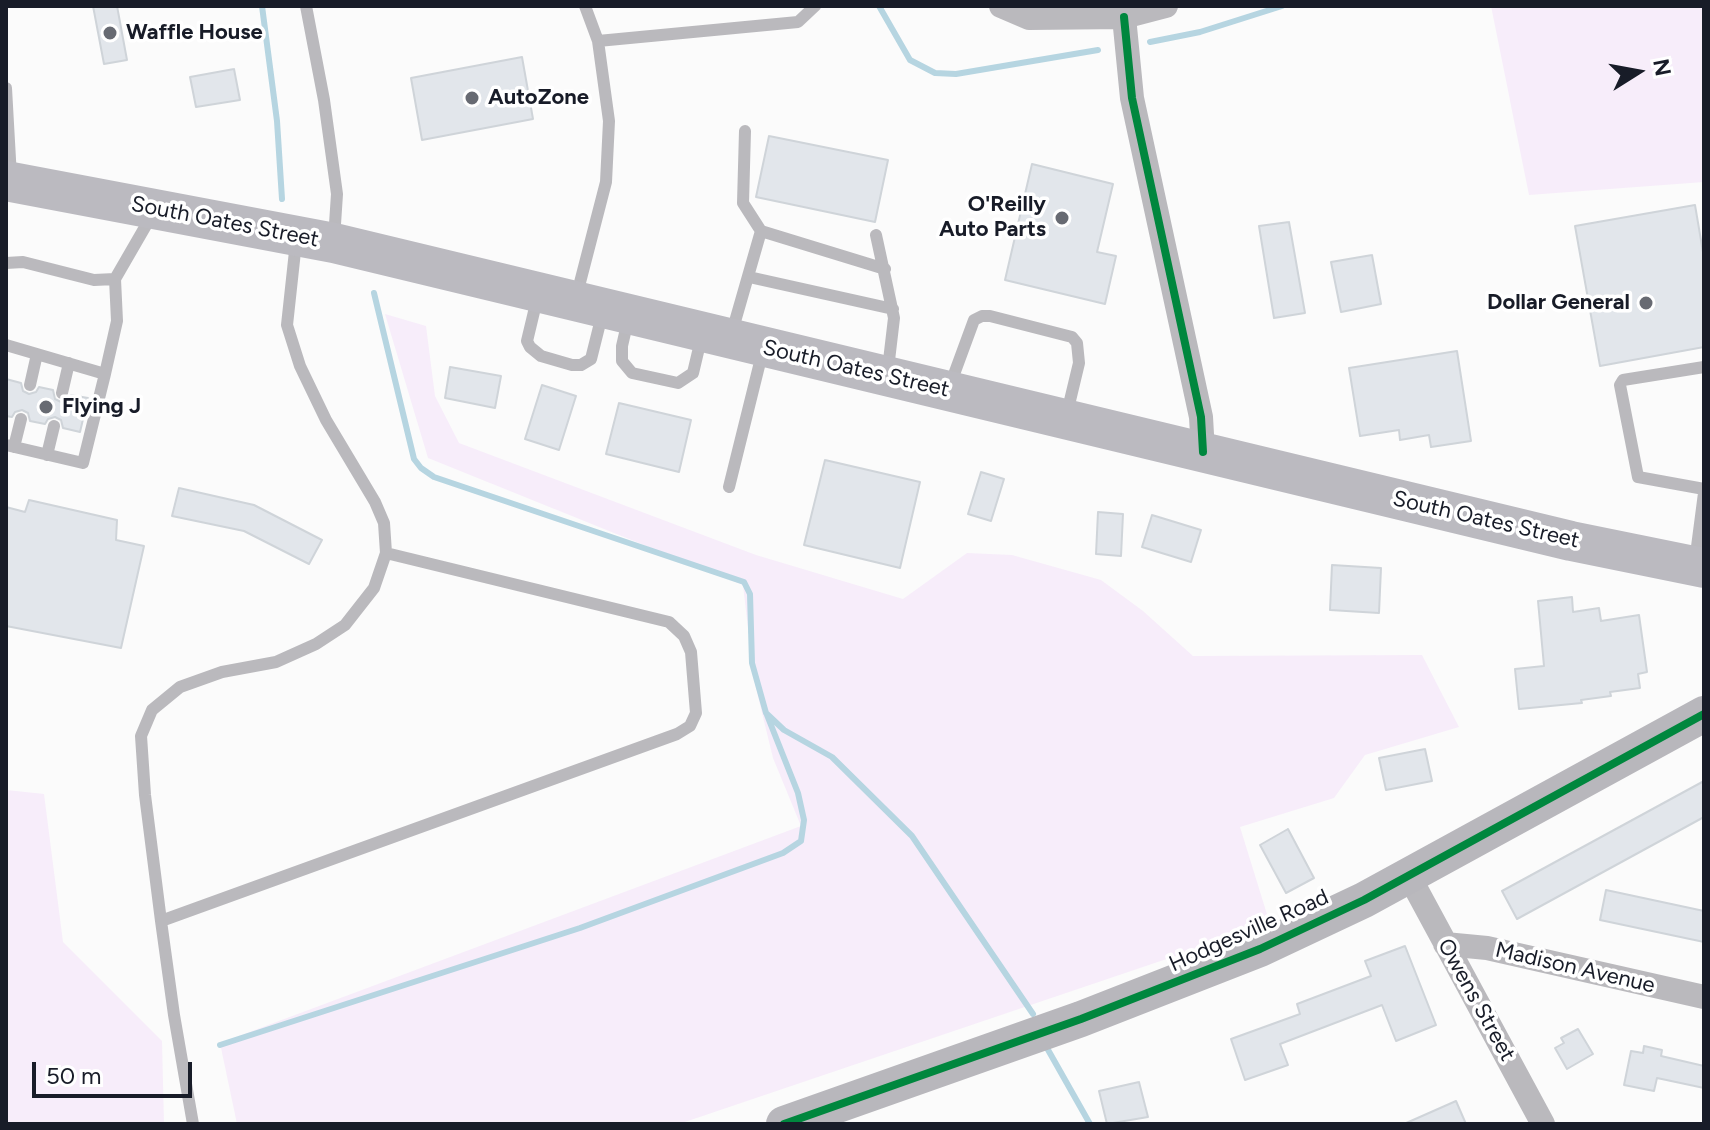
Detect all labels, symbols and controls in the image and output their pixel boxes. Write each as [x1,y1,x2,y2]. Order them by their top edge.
place label: Waffle House [126,20,263,46]
marker: Waffle House [101,24,119,42]
north arrow [1598,32,1678,112]
text: N [1647,56,1677,78]
place label: AutoZone [488,85,589,111]
marker: AutoZone [463,89,481,107]
street label: South Oates Street [129,191,321,253]
place label: O'Reilly Auto Parts [939,192,1046,244]
marker: O'Reilly Auto Parts [1053,209,1071,227]
place label: Dollar General [1487,290,1630,316]
marker: Dollar General [1637,294,1655,312]
street label: South Oates Street [760,335,952,403]
place label: Flying J [62,394,141,420]
marker: Flying J [37,398,55,416]
street label: South Oates Street [1390,486,1582,554]
street label: Hodgesville Road [1165,884,1333,978]
street label: Owens Street [1432,934,1520,1066]
street label: Madison Avenue [1493,937,1657,999]
scale bar [36,1046,196,1096]
text: 50 m [46,1061,102,1090]

